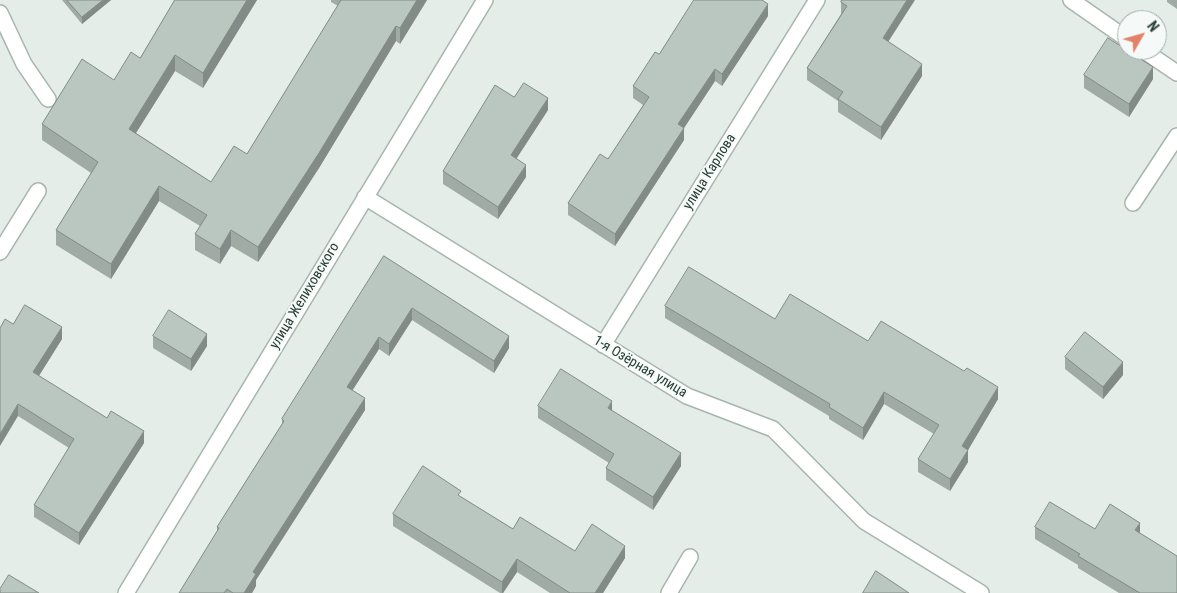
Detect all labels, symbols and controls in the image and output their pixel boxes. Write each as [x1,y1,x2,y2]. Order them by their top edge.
north arrow [1117,10,1167,60]
text: N [1144,18,1162,35]
street label: улица Карлова [680,131,740,213]
street label: улица Желиховского [267,240,343,352]
street label: 1-я Озёрная улица [590,332,690,402]

